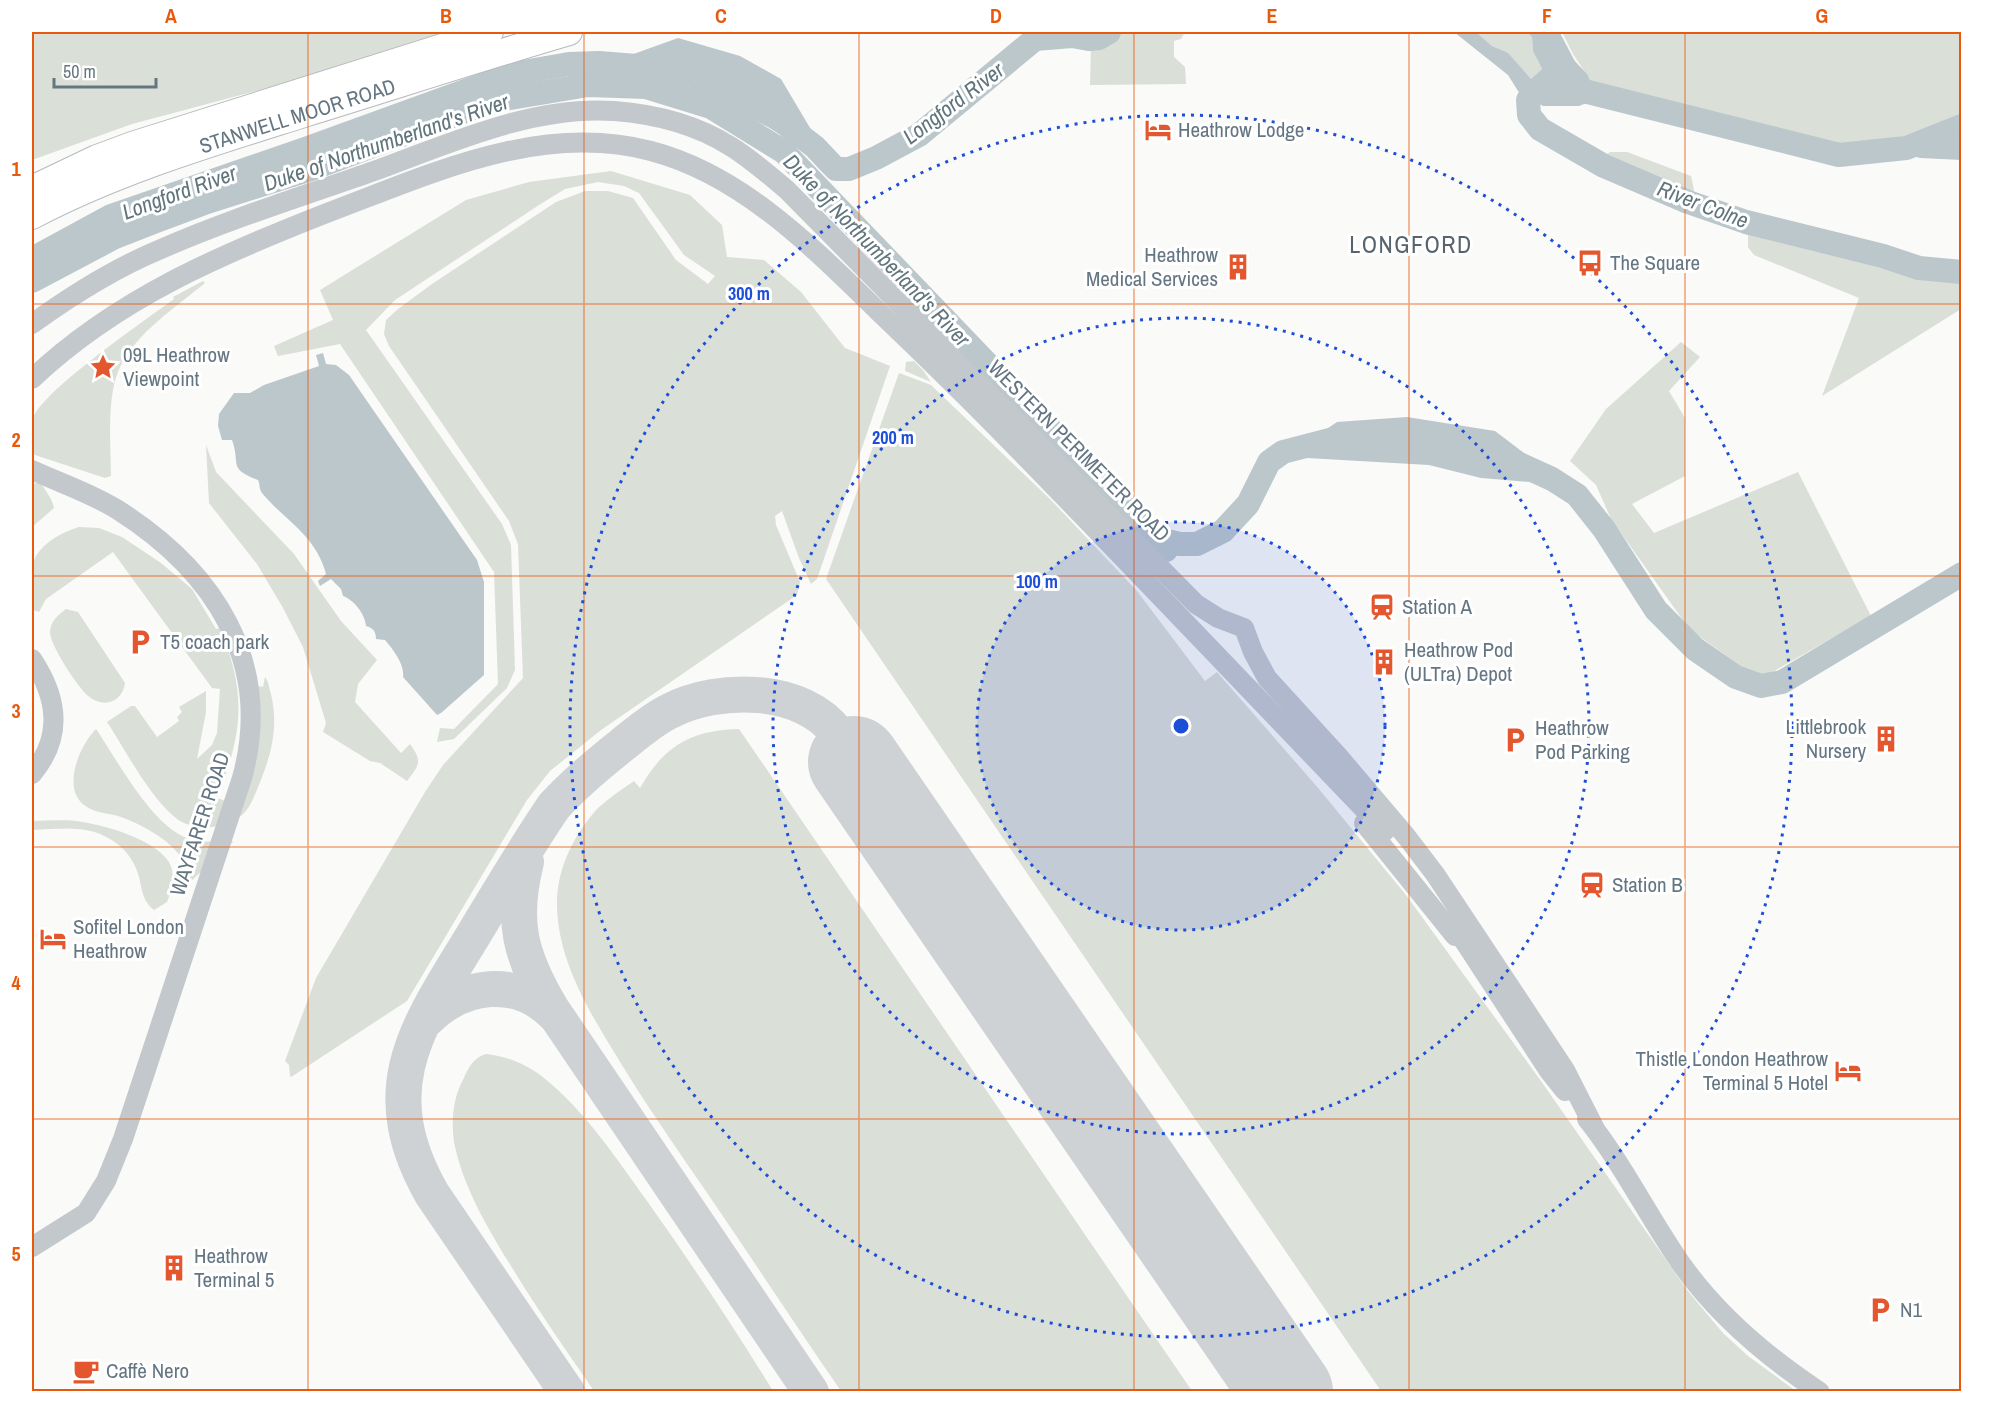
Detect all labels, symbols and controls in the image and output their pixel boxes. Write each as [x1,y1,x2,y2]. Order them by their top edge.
text: A [165,2,177,29]
text: B [440,2,452,29]
text: C [715,2,727,29]
text: D [990,2,1002,29]
text: E [1267,2,1278,29]
text: F [1542,2,1552,29]
text: G [1816,2,1828,29]
scale bar [54,51,156,89]
water label: Longford River [896,55,1010,151]
text: 50 m [63,59,96,84]
street label: STANWELL MOOR ROAD [196,71,399,160]
water label: Duke of Northumberland's River [260,86,513,198]
hotel icon: Heathrow Lodge [1143,115,1173,145]
place label: Heathrow Lodge [1178,115,1304,144]
water label: Duke of Northumberland's River [777,147,978,354]
text: 1 [11,155,21,182]
water label: Longford River [118,157,241,227]
water label: River Colne [1653,173,1753,235]
district label: LONGFORD [1349,228,1473,260]
place label: Heathrow Medical Services [1086,240,1219,293]
bus stop icon: The Square [1575,248,1605,278]
place label: The Square [1610,248,1700,277]
building icon: Heathrow Medical Services [1223,252,1253,282]
text: 300 m [728,281,770,306]
place label: 09L Heathrow Viewpoint [123,340,230,393]
place icon: 09L Heathrow Viewpoint [88,352,118,382]
street label: WESTERN PERIMETER ROAD [982,353,1177,548]
text: 200 m [872,425,914,450]
text: 2 [11,426,21,453]
text: 100 m [1016,569,1058,594]
station icon: Station A [1367,592,1397,622]
place label: Station A [1402,592,1472,621]
parking icon: T5 coach park [125,627,155,657]
place label: T5 coach park [160,627,270,656]
place label: Heathrow Pod (ULTra) Depot [1404,635,1513,688]
building icon: Heathrow Pod (ULTra) Depot [1369,647,1399,677]
text: 3 [11,697,21,724]
place label: Littlebrook Nursery [1786,712,1866,765]
place label: Heathrow Pod Parking [1535,713,1630,766]
centre of rings [1171,716,1191,736]
building icon: Littlebrook Nursery [1871,724,1901,754]
parking icon: Heathrow Pod Parking [1500,725,1530,755]
street label: WAYFARER ROAD [163,748,236,899]
station icon: Station B [1577,870,1607,900]
place label: Station B [1612,870,1683,899]
place label: Sofitel London Heathrow [73,912,184,965]
hotel icon: Sofitel London Heathrow [38,924,68,954]
text: 4 [11,969,21,996]
place label: Thistle London Heathrow Terminal 5 Hotel [1636,1044,1829,1097]
hotel icon: Thistle London Heathrow Terminal 5 Hotel [1833,1056,1863,1086]
text: 5 [11,1240,21,1267]
place label: Heathrow Terminal 5 [194,1241,274,1294]
building icon: Heathrow Terminal 5 [159,1253,189,1283]
parking icon: N1 [1865,1295,1895,1325]
place label: N1 [1900,1295,1922,1324]
cafe icon: Caffè Nero [71,1356,101,1386]
place label: Caffè Nero [106,1356,189,1385]

